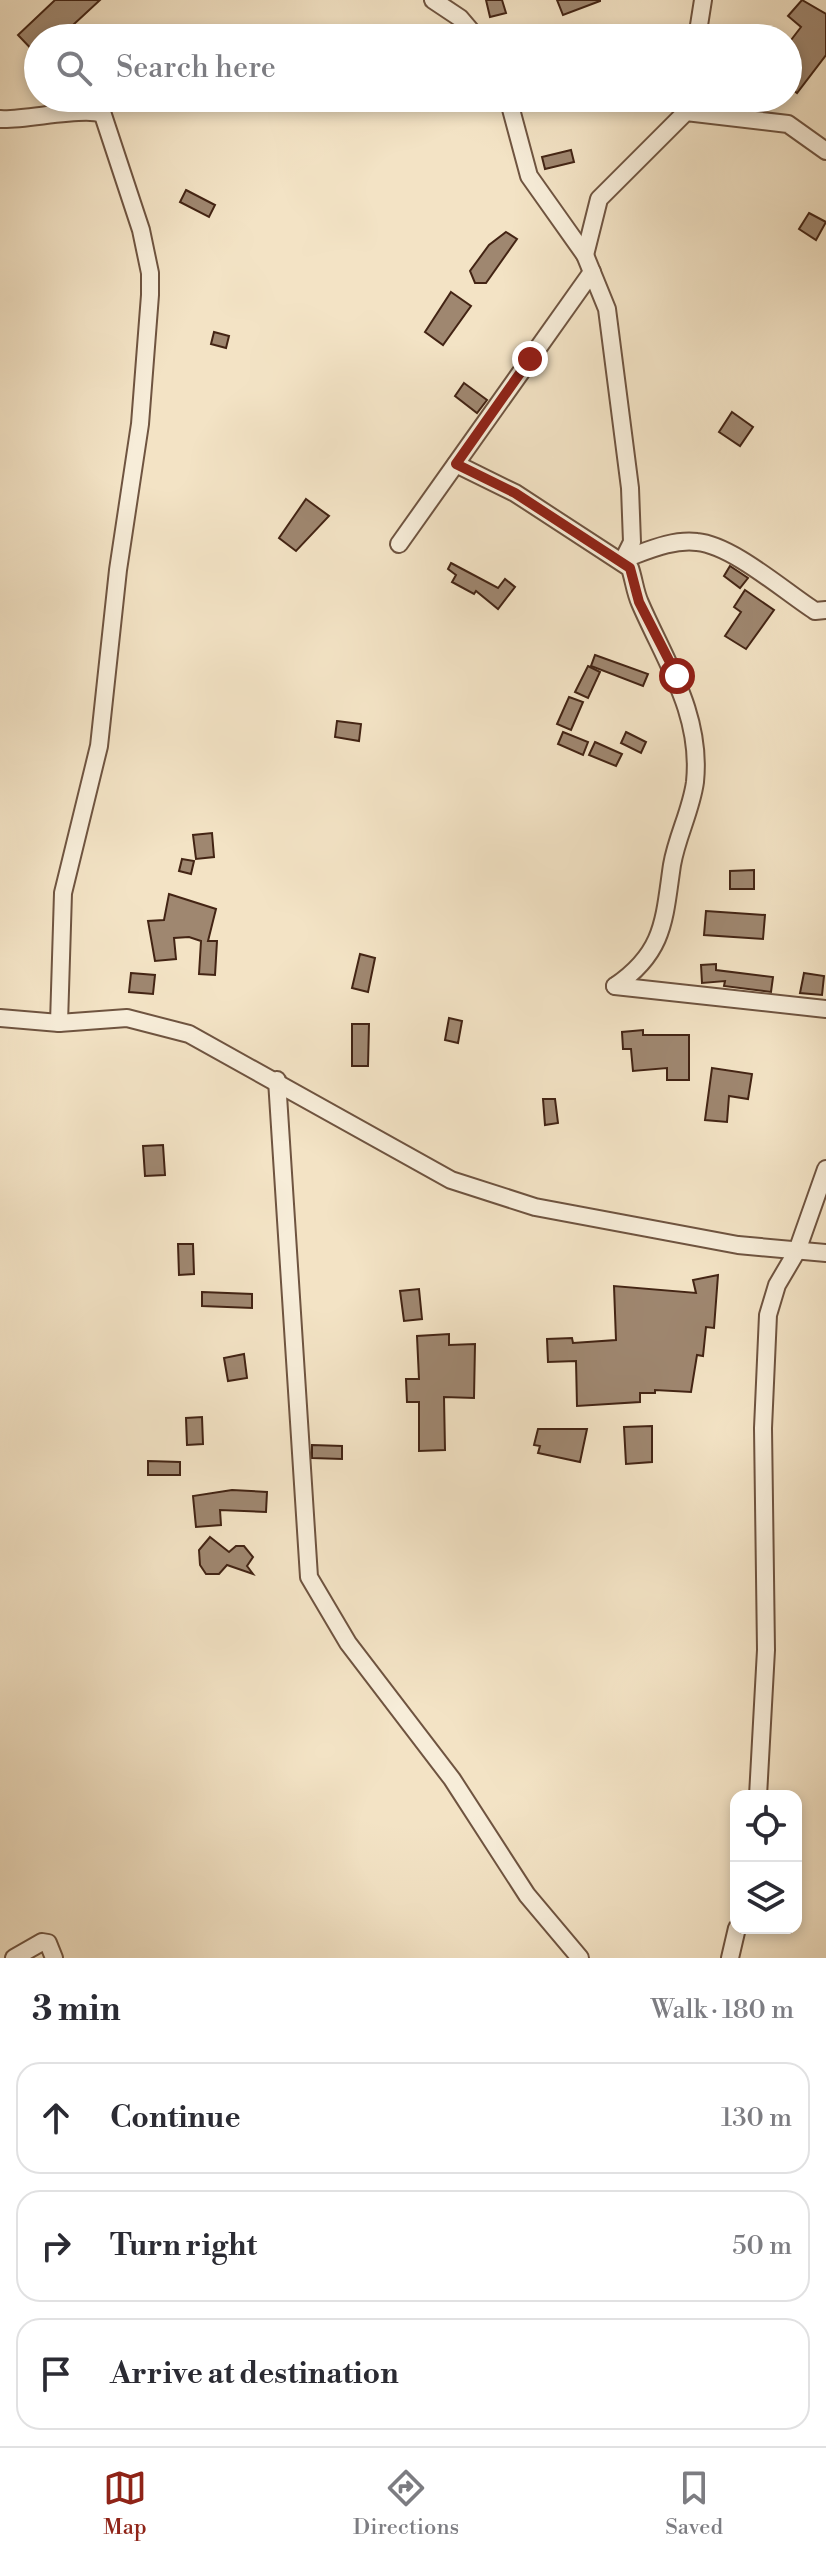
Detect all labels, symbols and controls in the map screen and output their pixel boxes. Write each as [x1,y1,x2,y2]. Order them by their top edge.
search box [24,24,802,112]
icon: search [52,46,96,90]
text: Search here [116,49,276,87]
route end [512,341,548,377]
route start [659,658,695,694]
map controls [730,1790,802,1934]
button: locate [730,1790,802,1862]
button: layers [730,1862,802,1934]
text: 3 min [32,1989,121,2031]
text: Walk · 180 m [651,1994,794,2026]
icon: ahead [34,2096,78,2140]
text: Continue [110,2099,241,2137]
text: 130 m [721,2102,792,2134]
icon: right [34,2224,78,2268]
text: Turn right [110,2227,257,2265]
text: 50 m [732,2230,792,2262]
icon: arrive [34,2352,78,2396]
text: Arrive at destination [110,2355,399,2393]
tab: Map [103,2466,147,2541]
tab: Directions [353,2466,459,2541]
tab: Saved [665,2466,723,2541]

